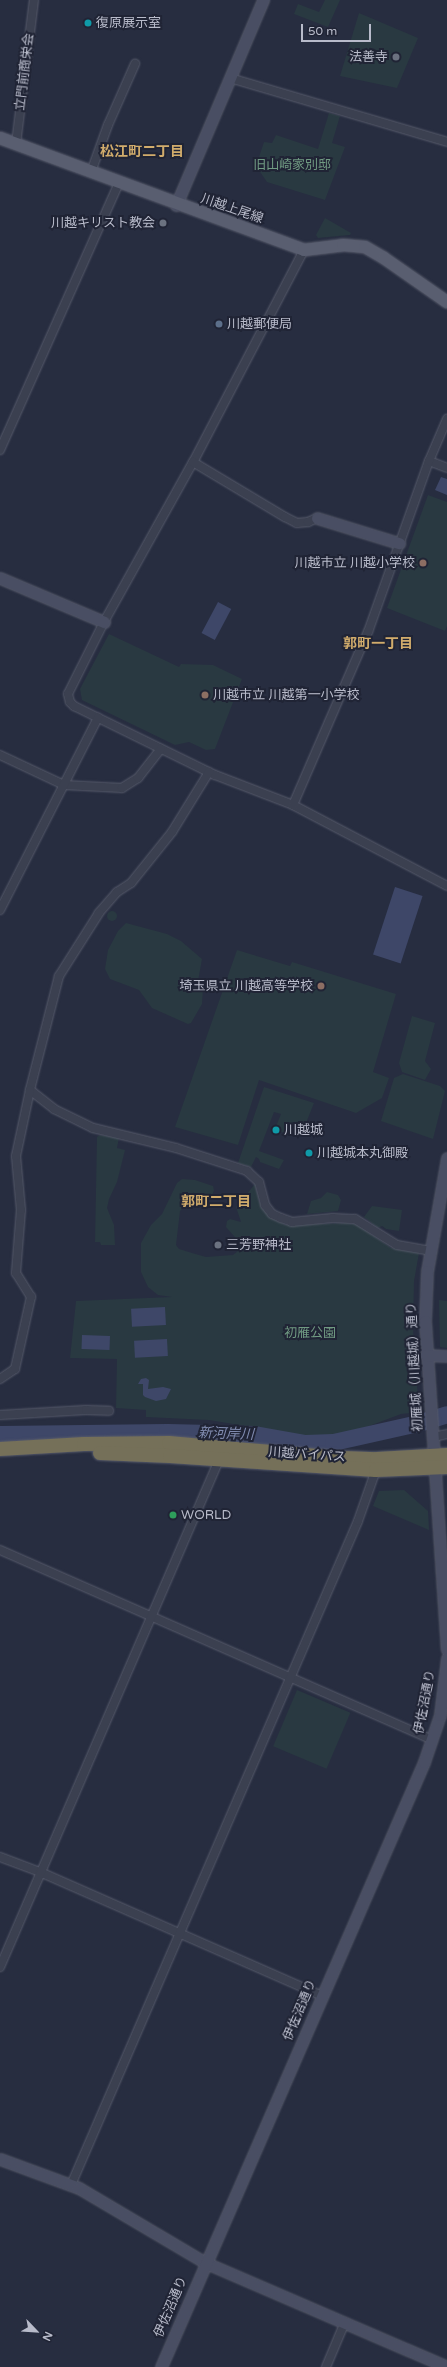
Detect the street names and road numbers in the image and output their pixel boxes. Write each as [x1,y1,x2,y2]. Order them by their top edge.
street label: 立門前商栄会 [13,32,37,112]
street label: 川越上尾線 [199,191,265,227]
street label: 初雁城（川越城）通り [404,1302,426,1432]
street label: 川越バイパス [268,1444,346,1466]
street label: 伊佐沼通り [411,1669,439,1735]
street label: 伊佐沼通り [280,1977,320,2043]
street label: 伊佐沼通り [151,2274,191,2340]

